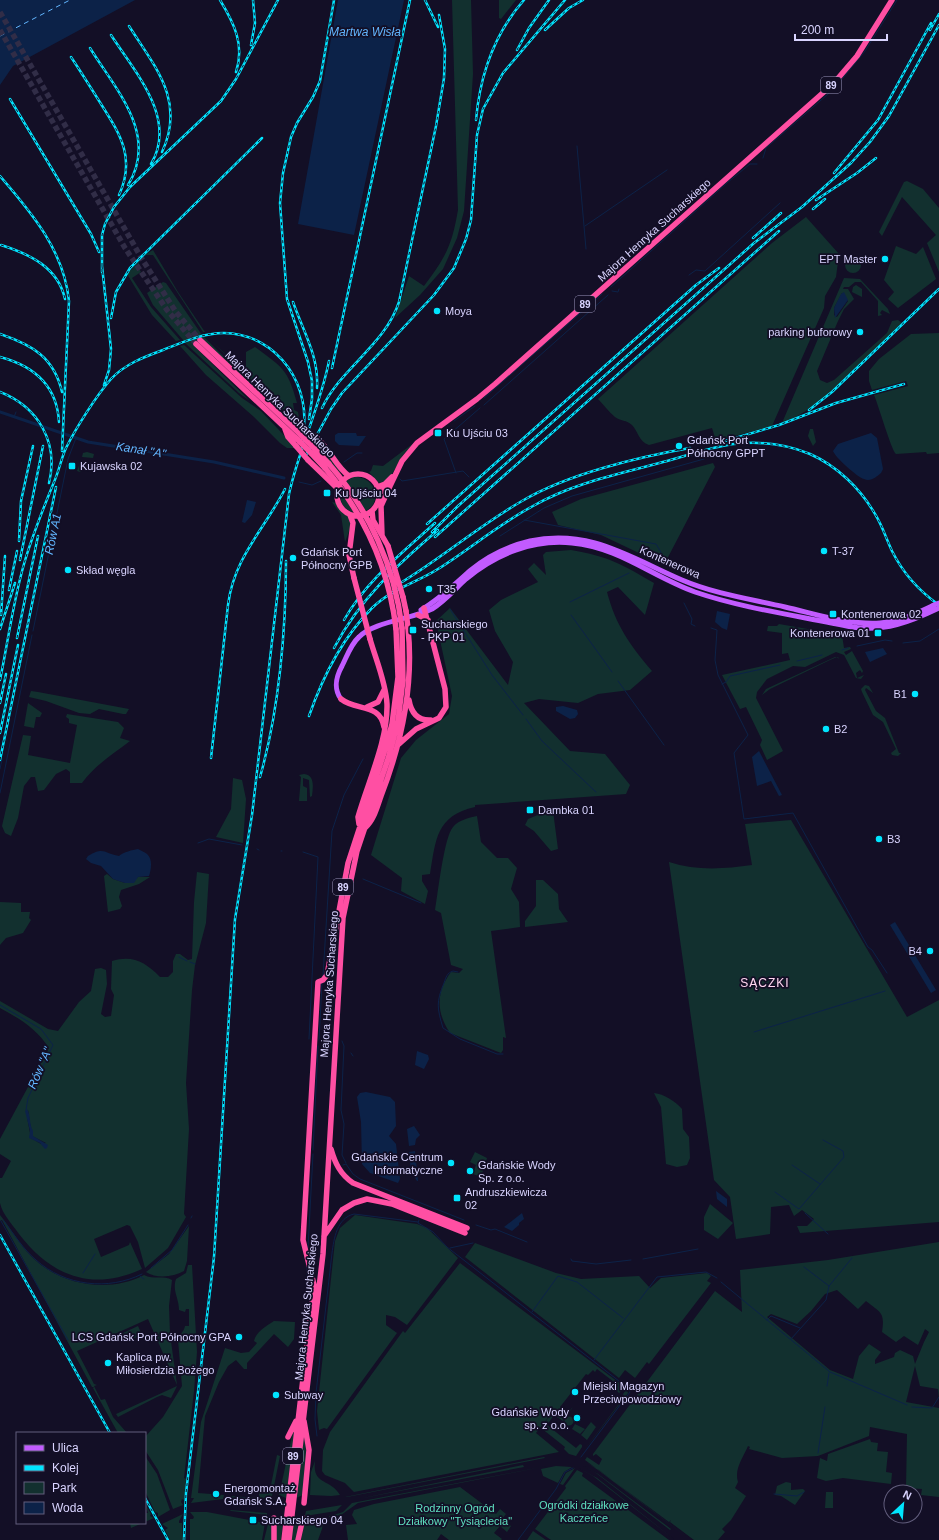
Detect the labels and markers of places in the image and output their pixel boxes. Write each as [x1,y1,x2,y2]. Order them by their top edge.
place label: EPT Master [819,253,877,265]
marker: EPT Master [880,254,890,264]
place label: Moya [445,305,473,317]
marker: Moya [432,306,442,316]
place label: parking buforowy [768,326,852,338]
marker: parking buforowy [855,327,865,337]
place label: Ku Ujściu 03 [446,427,508,439]
marker: Ku Ujściu 03 [433,428,443,438]
place label: Gdańsk Port Północny GPPT [687,434,766,459]
marker: Gdańsk Port Północny GPPT [674,441,684,451]
place label: Kujawska 02 [80,460,142,472]
marker: Kujawska 02 [67,461,77,471]
place label: Ku Ujściu 04 [335,487,397,499]
marker: Ku Ujściu 04 [322,488,332,498]
place label: T-37 [832,545,854,557]
place label: Gdańsk Port Północny GPB [301,546,373,571]
marker: T-37 [819,546,829,556]
marker: Gdańsk Port Północny GPB [288,553,298,563]
place label: Skład węgla [76,564,136,576]
marker: Skład węgla [63,565,73,575]
place label: T35 [437,583,456,595]
marker: T35 [424,584,434,594]
place label: Kontenerowa 02 [841,608,921,620]
marker: Kontenerowa 02 [828,609,838,619]
place label: Sucharskiego - PKP 01 [421,618,488,643]
marker: Sucharskiego - PKP 01 [408,625,418,635]
place label: Kontenerowa 01 [790,627,870,639]
marker: Kontenerowa 01 [873,628,883,638]
place label: B1 [894,688,907,700]
marker: B1 [910,689,920,699]
place label: B2 [834,723,847,735]
marker: B2 [821,724,831,734]
place label: Dambka 01 [538,804,594,816]
marker: Dambka 01 [525,805,535,815]
place label: B3 [887,833,900,845]
marker: B3 [874,834,884,844]
place label: B4 [909,945,922,957]
marker: B4 [925,946,935,956]
place label: Gdańskie Centrum Informatyczne [351,1151,443,1176]
marker: Gdańskie Centrum Informatyczne [446,1158,456,1168]
place label: Gdańskie Wody Sp. z o.o. [478,1159,556,1184]
marker: Gdańskie Wody Sp. z o.o. [465,1166,475,1176]
place label: Andruszkiewicza 02 [465,1186,548,1211]
marker: Andruszkiewicza 02 [452,1193,462,1203]
place label: LCS Gdańsk Port Północny GPA [72,1331,232,1343]
marker: LCS Gdańsk Port Północny GPA [234,1332,244,1342]
place label: Kaplica pw. Miłosierdzia Bożego [116,1351,214,1376]
marker: Kaplica pw. Miłosierdzia Bożego [103,1358,113,1368]
place label: Miejski Magazyn Przeciwpowodziowy [583,1380,682,1405]
marker: Miejski Magazyn Przeciwpowodziowy [570,1387,580,1397]
place label: Subway [284,1389,324,1401]
marker: Subway [271,1390,281,1400]
place label: Gdańskie Wody sp. z o.o. [492,1406,569,1431]
marker: Gdańskie Wody sp. z o.o. [572,1413,582,1423]
place label: Energomontaż Gdańsk S.A. [224,1482,296,1507]
marker: Energomontaż Gdańsk S.A. [211,1489,221,1499]
place label: Sucharskiego 04 [261,1514,343,1526]
marker: Sucharskiego 04 [248,1515,258,1525]

